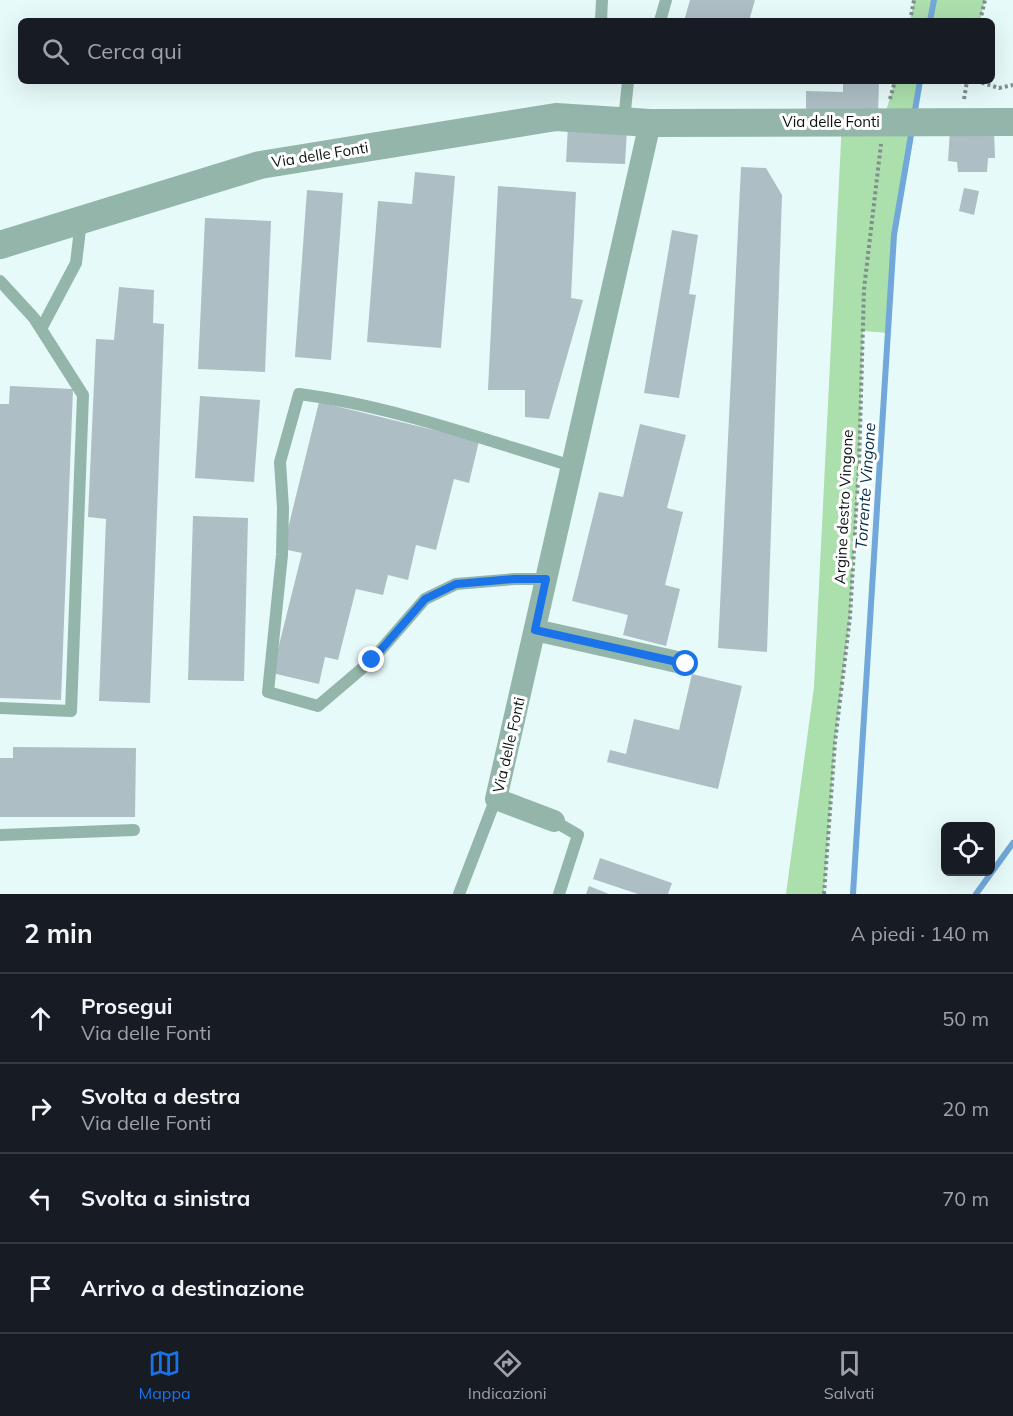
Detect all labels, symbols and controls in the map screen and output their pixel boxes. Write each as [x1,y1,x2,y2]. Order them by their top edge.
search box [18,18,995,84]
icon: search [39,35,72,68]
text: Cerca qui [87,37,182,65]
street label: Via delle Fonti [782,112,880,131]
street label: Via delle Fonti [270,137,370,172]
water label: Torrente Vingone [851,422,879,550]
street label: Argine destro Vingone [830,429,857,585]
route end [358,646,384,672]
route start [672,650,698,676]
street label: Via delle Fonti [488,695,529,795]
map controls [941,822,995,876]
button: locate [941,822,995,876]
text: 2 min [24,917,93,950]
text: A piedi · 140 m [851,921,989,946]
text: Prosegui [81,992,173,1020]
icon: ahead [24,1002,57,1035]
text: 50 m [942,1006,989,1031]
text: Via delle Fonti [81,1020,211,1045]
text: Svolta a destra [81,1082,240,1110]
icon: right [24,1092,57,1125]
text: 20 m [942,1096,989,1121]
text: Via delle Fonti [81,1110,211,1135]
icon: left [24,1182,57,1215]
text: Svolta a sinistra [81,1184,250,1212]
text: 70 m [942,1186,989,1211]
icon: arrive [24,1272,57,1305]
text: Arrivo a destinazione [81,1274,304,1302]
tab: Mappa [139,1347,191,1403]
tab: Indicazioni [468,1347,547,1403]
tab: Salvati [824,1347,874,1403]

